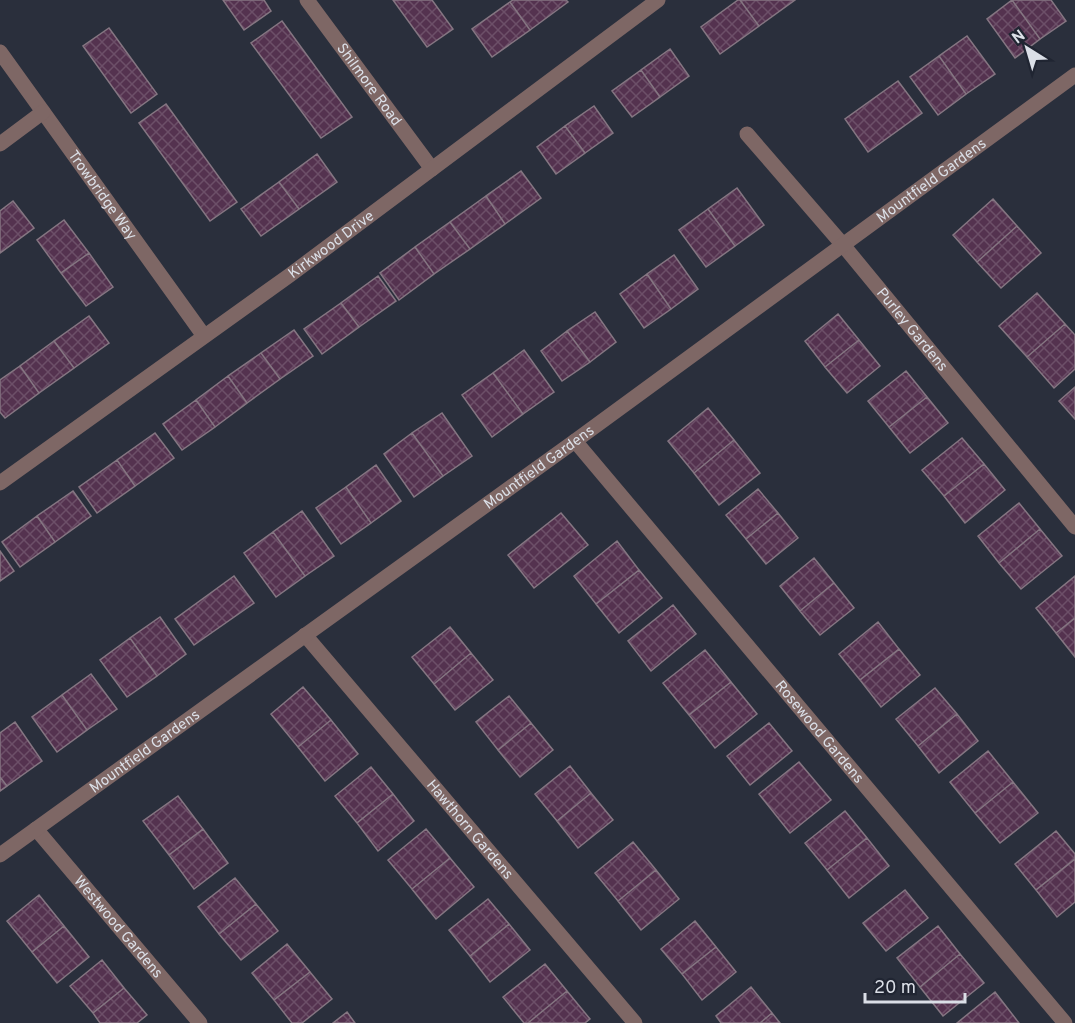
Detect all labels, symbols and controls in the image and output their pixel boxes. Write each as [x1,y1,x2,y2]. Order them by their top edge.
north arrow [997,18,1057,78]
text: N [1009,26,1030,49]
street label: Shilmore Road [331,40,405,130]
street label: Mountfield Gardens [873,135,991,228]
street label: Trowbridge Way [63,147,140,244]
street label: Kirkwood Drive [285,207,379,284]
street label: Purley Gardens [871,285,951,376]
street label: Mountfield Gardens [481,422,599,514]
street label: Rosewood Gardens [770,677,867,788]
street label: Mountfield Gardens [86,706,204,798]
street label: Hawthorn Gardens [421,777,517,884]
street label: Westwood Gardens [69,873,166,983]
scale bar [865,966,966,1004]
text: 20 m [874,977,916,1000]

